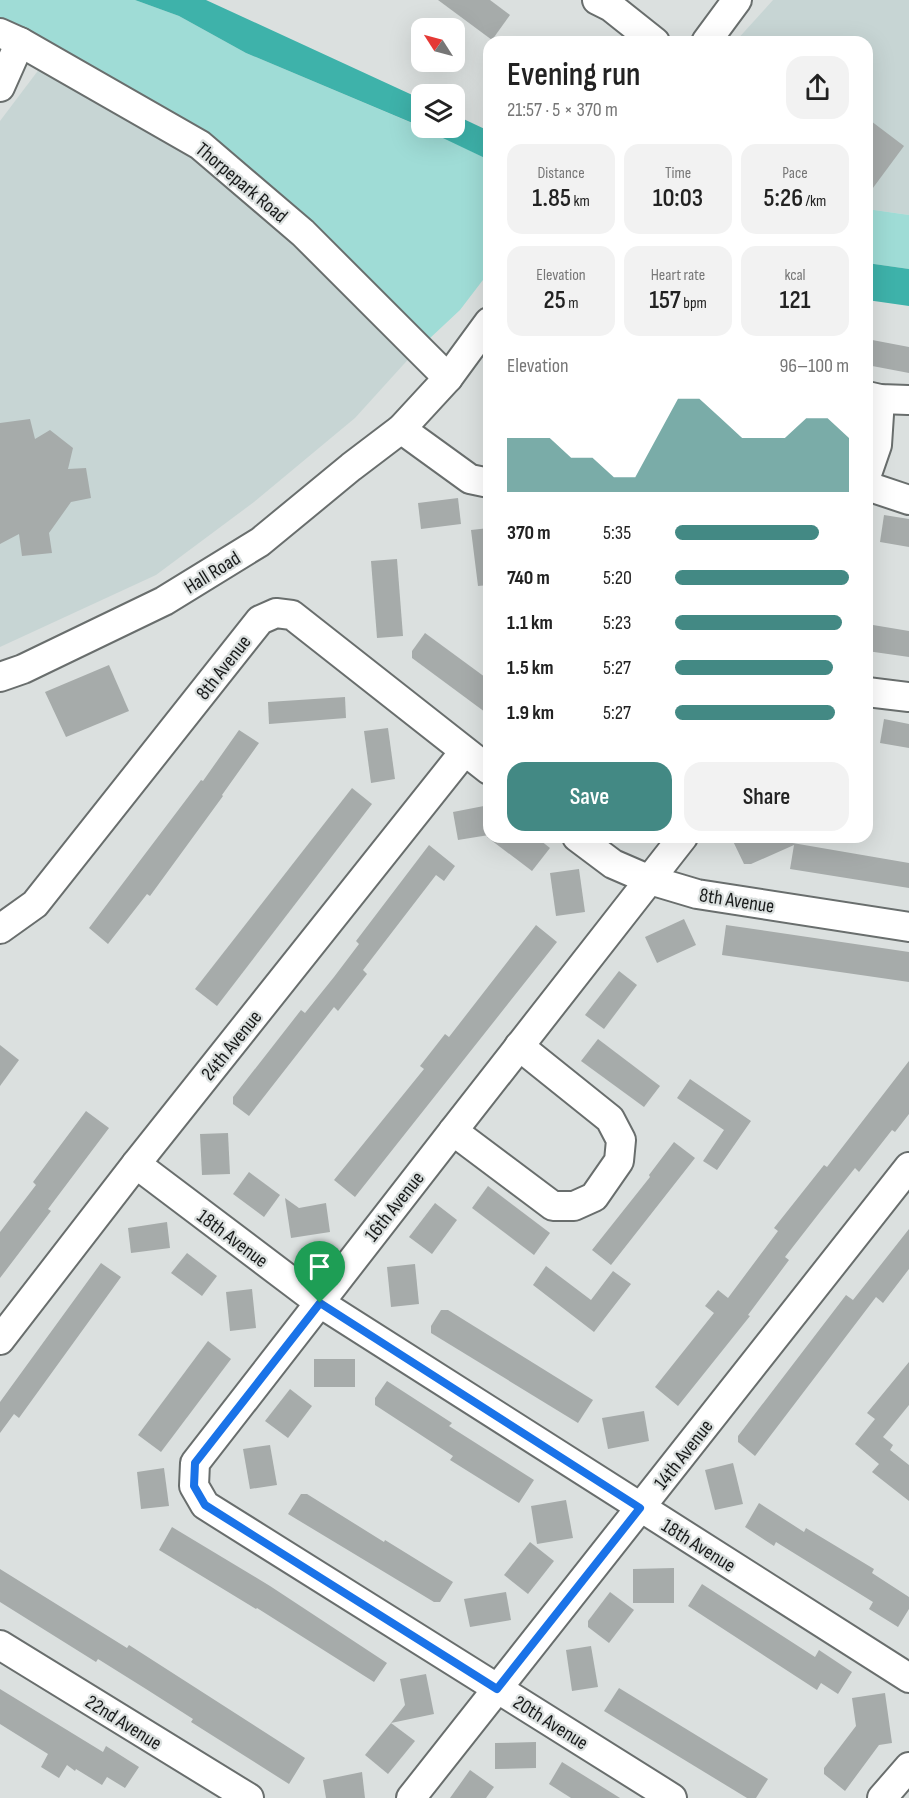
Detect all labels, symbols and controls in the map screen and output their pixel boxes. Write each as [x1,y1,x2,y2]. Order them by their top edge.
north arrow [411,18,465,72]
map controls [411,18,465,138]
text: Evening run [507,55,641,95]
button: share [786,56,849,119]
button: layers [411,84,465,138]
text: 21:57 · 5 × 370 m [507,98,618,122]
street label: Thorpepark Road [190,137,292,228]
text: Distance [537,164,585,183]
text: Time [665,164,691,183]
text: Pace [782,164,808,183]
text: 1.85 [532,183,571,214]
text: 10:03 [653,183,703,214]
text: 5:26 [764,183,803,214]
text: km [571,192,590,211]
text: /km [803,192,826,211]
text: Elevation [536,266,586,285]
text: Heart rate [651,266,705,285]
text: kcal [784,266,806,285]
text: 25 [544,285,566,316]
text: 157 [649,285,681,316]
text: 121 [780,285,810,316]
text: m [566,294,578,313]
text: bpm [681,294,707,313]
text: Elevation [507,354,569,378]
text: 96–100 m [779,354,849,378]
text: 370 m [507,521,551,545]
text: 5:35 [603,521,631,545]
street label: Hall Road [180,546,245,599]
text: 740 m [507,566,550,590]
text: 5:20 [603,566,632,590]
text: 1.1 km [507,611,553,635]
text: 5:23 [603,611,631,635]
street label: 8th Avenue [191,630,256,705]
text: 1.5 km [507,656,553,680]
text: 5:27 [603,656,631,680]
text: 1.9 km [507,701,554,725]
text: 5:27 [603,701,631,725]
button: Save [507,762,672,831]
button: Share [684,762,849,831]
street label: 8th Avenue [698,883,776,919]
street label: 24th Avenue [196,1006,267,1086]
street label: 16th Avenue [360,1167,430,1247]
street label: 18th Avenue [192,1204,273,1273]
pin [294,1241,345,1303]
icon: arrive [303,1250,336,1283]
street label: 14th Avenue [649,1415,719,1494]
street label: 18th Avenue [657,1514,740,1578]
street label: 22nd Avenue [81,1690,166,1756]
street label: 20th Avenue [509,1690,592,1755]

